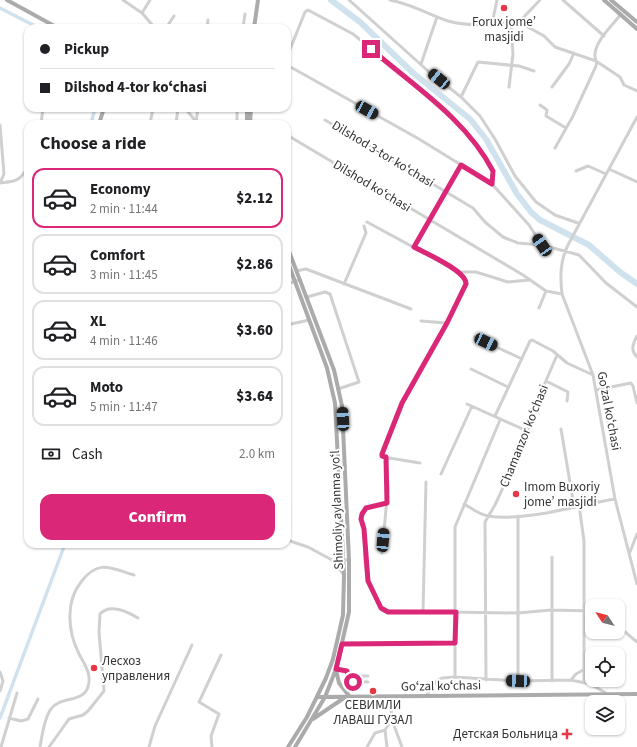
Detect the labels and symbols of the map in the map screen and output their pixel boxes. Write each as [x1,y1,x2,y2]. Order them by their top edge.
marker: Forux jome’ masjidi [499,3,509,13]
place label: Forux jome’ masjidi [472,13,536,46]
route end [362,40,380,58]
car [426,67,452,91]
car [354,99,380,121]
street label: Dilshod 3-tor koʻchasi [328,116,438,192]
street label: Dilshod koʻchasi [330,156,414,216]
car [530,232,554,258]
car [473,331,499,353]
street label: Goʻzal koʻchasi [593,370,625,452]
street label: Chamanzor koʻchasi [495,382,553,490]
car [336,407,350,431]
street label: Shimoliy aylanma yoʻl [326,450,348,570]
place label: Imom Buxoriy jome’ masjidi [523,478,600,511]
marker: Imom Buxoriy jome’ masjidi [511,489,521,499]
car [376,528,390,552]
north arrow [585,599,625,639]
place label: Лесхоз управления [102,652,170,685]
marker: Лесхоз управления [89,663,99,673]
route start [344,673,362,691]
car [506,675,530,687]
street label: Goʻzal koʻchasi [401,676,481,696]
marker: СЕВИМЛИ ЛАВАШ ГУЗАЛ [368,686,378,696]
place label: СЕВИМЛИ ЛАВАШ ГУЗАЛ [333,696,413,729]
place label: Детская Больница [453,725,558,743]
marker: Детская Больница [561,728,573,740]

